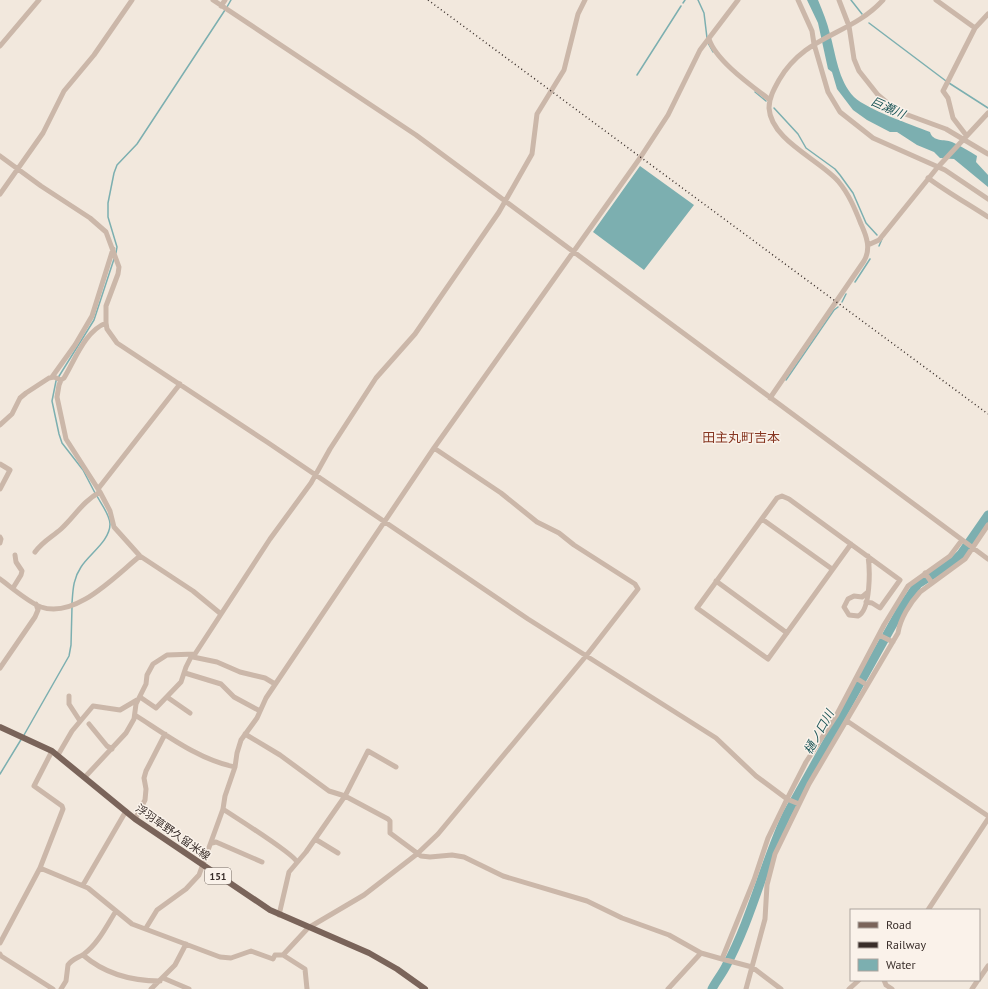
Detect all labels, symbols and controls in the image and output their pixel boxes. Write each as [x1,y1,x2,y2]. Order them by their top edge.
water label: 巨瀬川 [869,93,910,123]
district label: 田主丸町吉本 [702,429,780,446]
water label: 樋ノ口川 [800,705,838,756]
street label: 浮羽草野久留米線 [133,801,213,863]
road number: 151 [205,868,231,884]
legend [850,909,980,981]
text: Road [886,917,911,932]
text: Railway [886,937,926,952]
text: Water [886,957,916,972]

